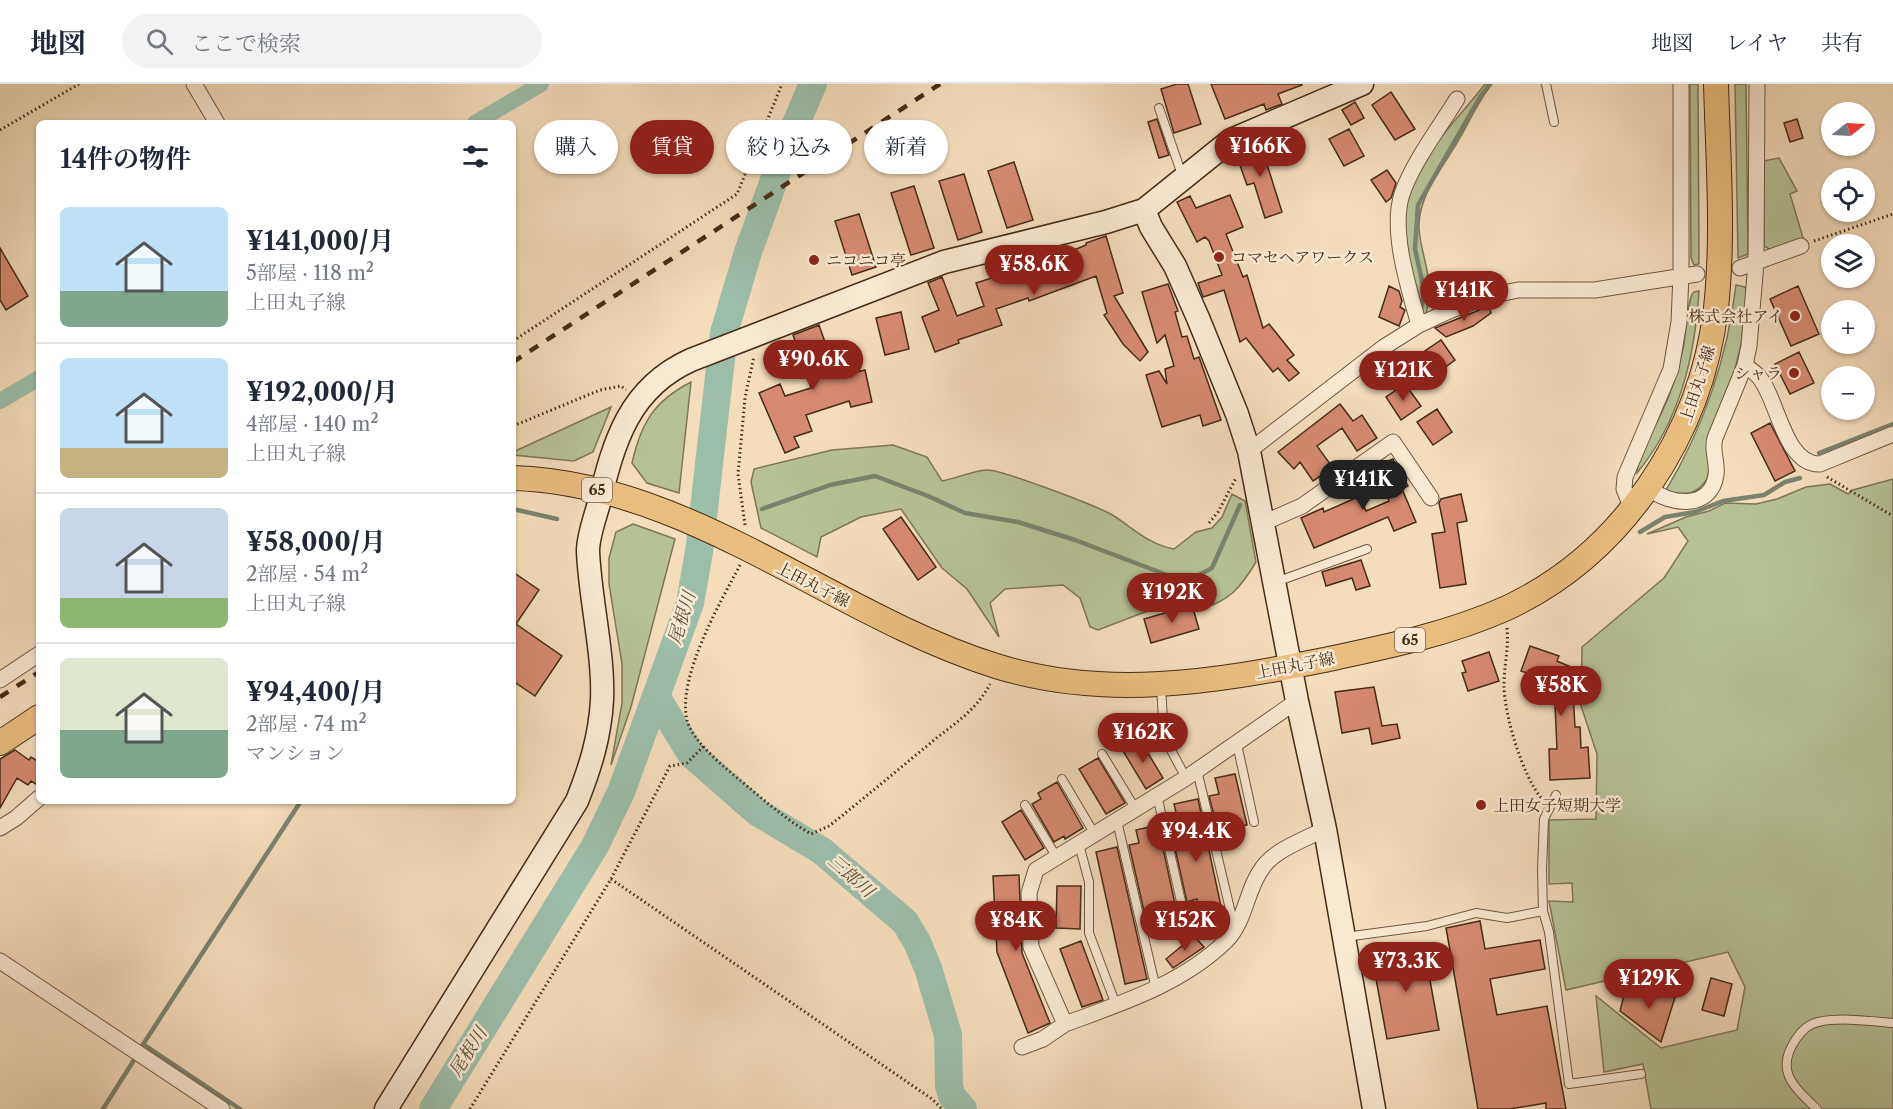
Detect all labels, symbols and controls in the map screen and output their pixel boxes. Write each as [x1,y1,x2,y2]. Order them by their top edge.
search box [122,14,542,68]
icon: search [143,25,176,58]
text: 地図 [30,26,86,60]
text: ここで検索 [191,30,301,57]
text: 地図 [1651,30,1693,55]
text: レイヤ [1726,30,1788,55]
text: 共有 [1821,30,1863,55]
north arrow [1821,102,1875,156]
map controls [1821,102,1875,420]
chip: 購入 [534,120,618,174]
chip: 賃貸 [630,120,714,174]
chip: 絞り込み [726,120,852,174]
chip: 新着 [864,120,948,174]
pin: ¥166K [1218,127,1302,178]
text: ¥166K [1229,134,1291,158]
icon: filters [459,140,492,173]
text: 14件の物件 [60,143,191,175]
button: locate [1821,168,1875,222]
text: ¥141,000/月 [246,225,394,257]
icon: home [108,231,180,303]
button: layers [1821,234,1875,288]
pin: ¥58.6K [985,245,1083,296]
place label: コマセヘアワークス [1231,247,1374,267]
place label: ニコニコ亭 [826,250,906,270]
marker: コマセヘアワークス [1212,250,1226,264]
text: ¥58.6K [999,252,1069,276]
marker: ニコニコ亭 [807,253,821,267]
text: 5部屋 · 118 m² [246,261,374,285]
pin: ¥141K [1422,271,1506,322]
text: ¥141K [1434,278,1494,302]
text: 上田丸子線 [246,290,346,314]
button: + [1821,300,1875,354]
place label: 株式会社アイ [1688,306,1783,326]
marker: 株式会社アイ [1788,309,1802,323]
pin: ¥90.6K [764,340,862,391]
street label: 上田丸子線 [1675,343,1719,425]
text: ¥90.6K [777,347,849,371]
pin: ¥121K [1361,351,1445,402]
text: ¥121K [1373,358,1433,382]
place label: シャラ [1734,363,1782,383]
marker: シャラ [1787,366,1801,380]
button: − [1821,366,1875,420]
text: ¥192,000/月 [246,376,398,408]
icon: home [108,382,180,454]
text: 4部屋 · 140 m² [246,412,379,436]
text: 上田丸子線 [246,441,346,465]
pin: ¥141K [1321,460,1405,511]
text: ¥141K [1333,467,1393,491]
road number: 65 [582,478,612,502]
text: ¥58,000/月 [246,526,386,558]
icon: home [108,532,180,604]
street label: 上田丸子線 [773,557,853,611]
text: 2部屋 · 54 m² [246,562,368,586]
pin: ¥192K [1130,573,1214,624]
text: ¥192K [1141,580,1203,604]
water label: 尾根川 [664,587,701,647]
text: 上田丸子線 [246,591,346,615]
road number: 65 [1395,628,1425,652]
street label: 上田丸子線 [1254,648,1336,682]
pin: ¥58K [1525,666,1597,717]
text: ¥58K [1534,673,1588,697]
text: ¥94,400/月 [246,676,386,708]
icon: home [108,682,180,754]
text: 2部屋 · 74 m² [246,712,367,736]
pin: ¥162K [1101,713,1185,764]
text: ¥162K [1112,720,1174,744]
text: マンション [246,741,345,765]
place label: 上田女子短期大学 [1493,795,1621,815]
marker: 上田女子短期大学 [1474,798,1488,812]
pin: ¥94.4K [1147,812,1245,863]
text: ¥94.4K [1161,819,1231,843]
water label: 三郎川 [823,850,880,903]
pin: ¥84K [980,901,1052,952]
pin: ¥152K [1143,901,1227,952]
text: ¥84K [989,908,1043,932]
text: ¥152K [1154,908,1216,932]
pin: ¥73.3K [1357,942,1455,993]
text: ¥73.3K [1372,949,1440,973]
pin: ¥129K [1607,959,1691,1010]
text: ¥129K [1618,966,1680,990]
water label: 尾根川 [444,1022,493,1081]

